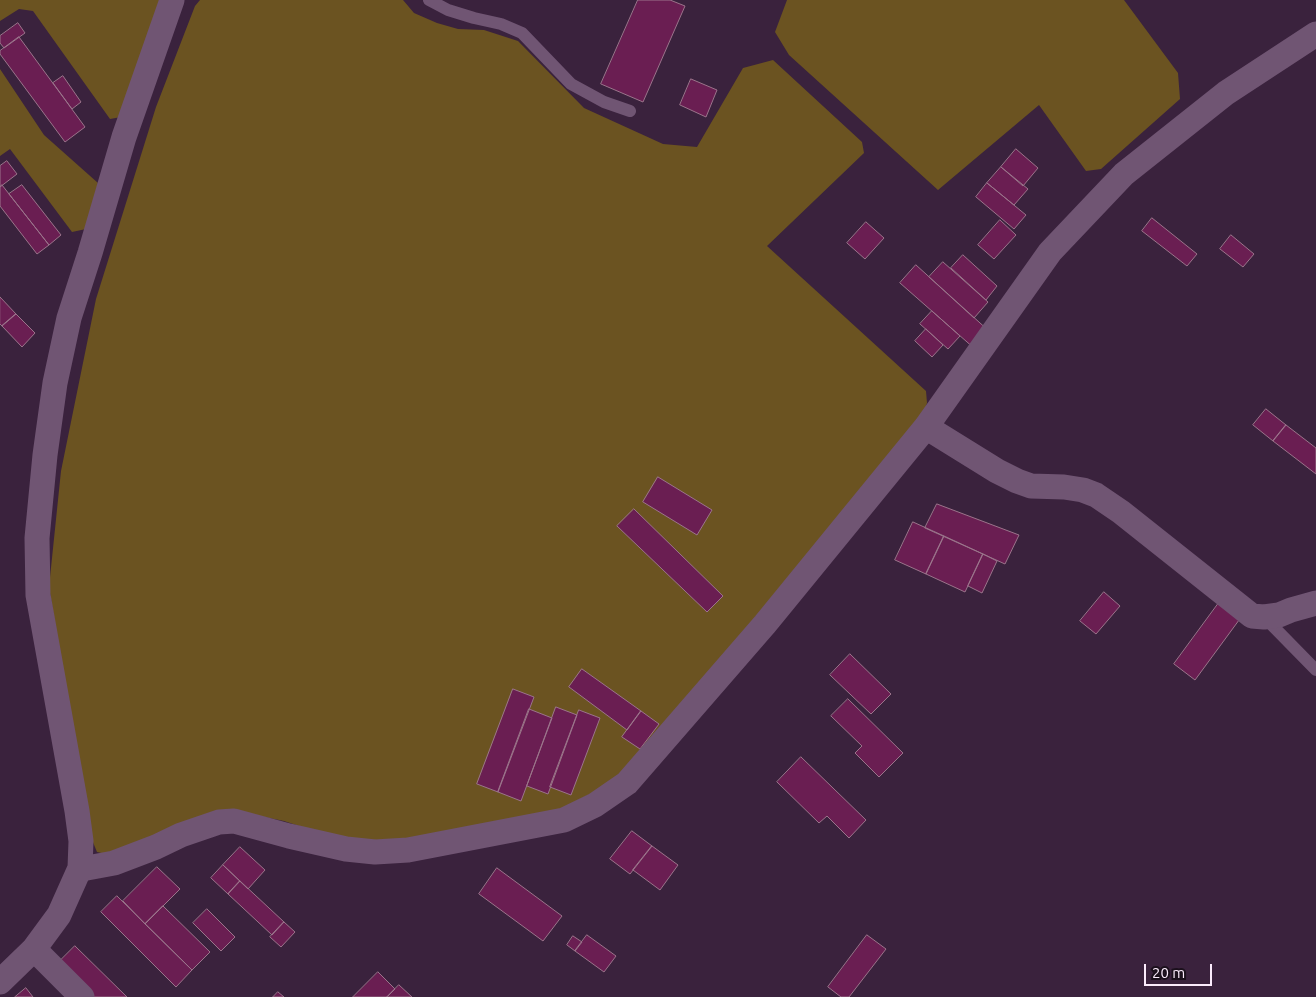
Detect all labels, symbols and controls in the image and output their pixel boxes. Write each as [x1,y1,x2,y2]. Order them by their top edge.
scale bar [1146,954,1214,986]
text: 20 m [1152,964,1185,981]

